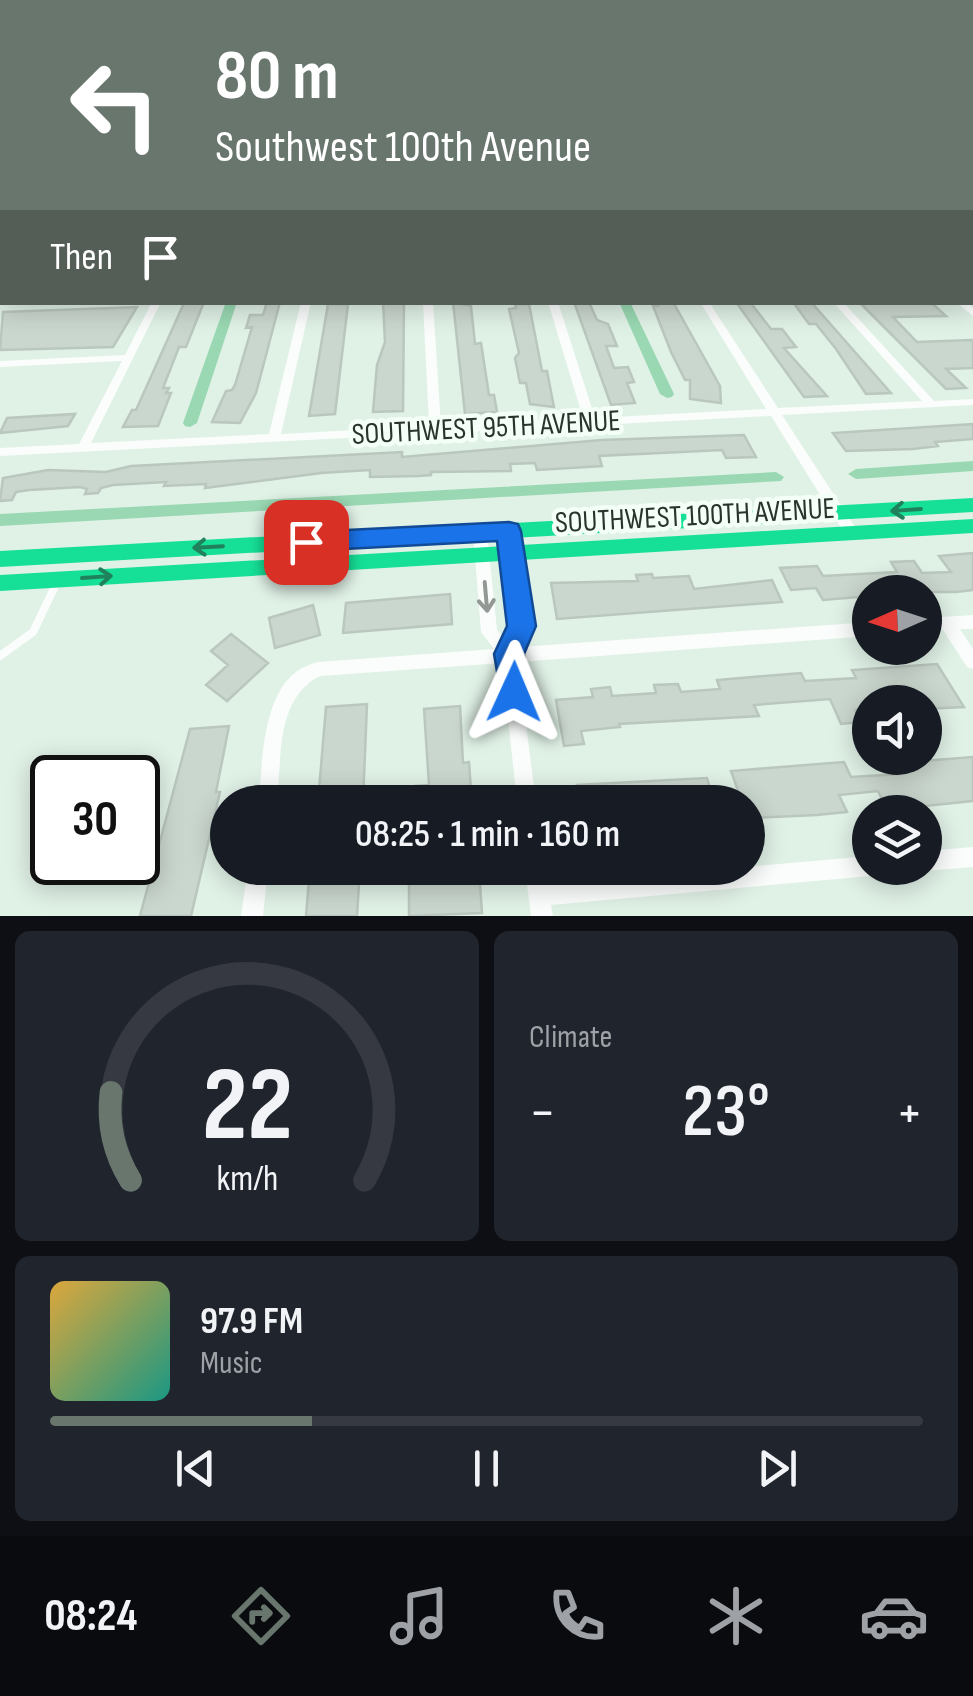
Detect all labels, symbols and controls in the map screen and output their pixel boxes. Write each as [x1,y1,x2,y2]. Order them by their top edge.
text: 80 m [215,35,339,119]
icon: left [50,40,180,170]
text: Southwest 100th Avenue [215,120,591,175]
icon: arrive [133,230,188,285]
text: Then [50,235,113,280]
street label: SOUTHWEST 95TH AVENUE [351,403,621,453]
street label: SOUTHWEST 100TH AVENUE [554,491,836,541]
pin [264,500,349,585]
one-way arrow [891,501,923,520]
icon: arrive [279,515,334,570]
one-way arrow [192,538,224,557]
one-way arrow [81,567,113,586]
north arrow [852,575,942,665]
map controls [852,575,942,885]
one-way arrow [477,580,496,612]
position arrow [462,640,566,744]
button: sound [852,685,942,775]
speed limit sign: 30 [30,755,160,885]
button: layers [852,795,942,885]
text: 08:25 · 1 min · 160 m [355,812,620,857]
text: Climate [529,1018,612,1057]
text: 22 [201,1044,293,1169]
text: 23° [682,1067,770,1158]
text: − [529,1080,556,1147]
text: + [896,1080,923,1147]
text: km/h [216,1158,278,1201]
text: 97.9 FM [200,1299,303,1344]
text: Music [200,1344,263,1383]
icon: previous [168,1441,223,1496]
icon: pause [459,1441,514,1496]
icon: next [750,1441,805,1496]
icon: directions [226,1581,296,1651]
icon: music [384,1581,454,1651]
icon: phone [542,1581,612,1651]
icon: climate [701,1581,771,1651]
icon: car [859,1581,929,1651]
text: 08:24 [44,1589,137,1644]

